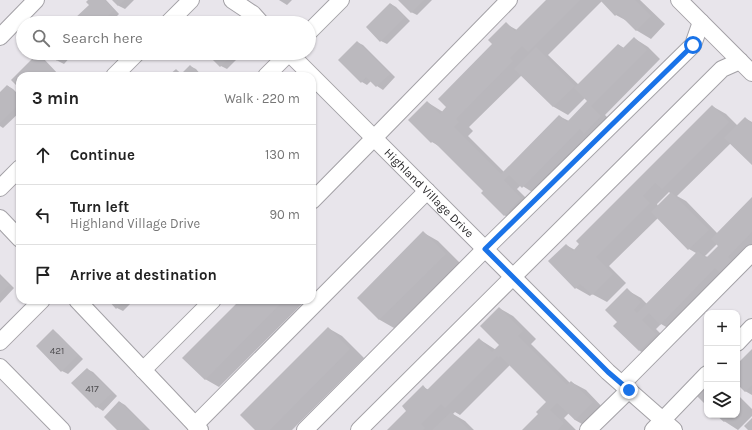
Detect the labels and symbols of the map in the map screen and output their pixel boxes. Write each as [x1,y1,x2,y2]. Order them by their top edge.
route start [684,36,702,54]
street label: Highland Village Drive [381,145,477,241]
house number: 421 [50,345,64,357]
route end [620,381,638,399]
house number: 417 [85,383,99,395]

